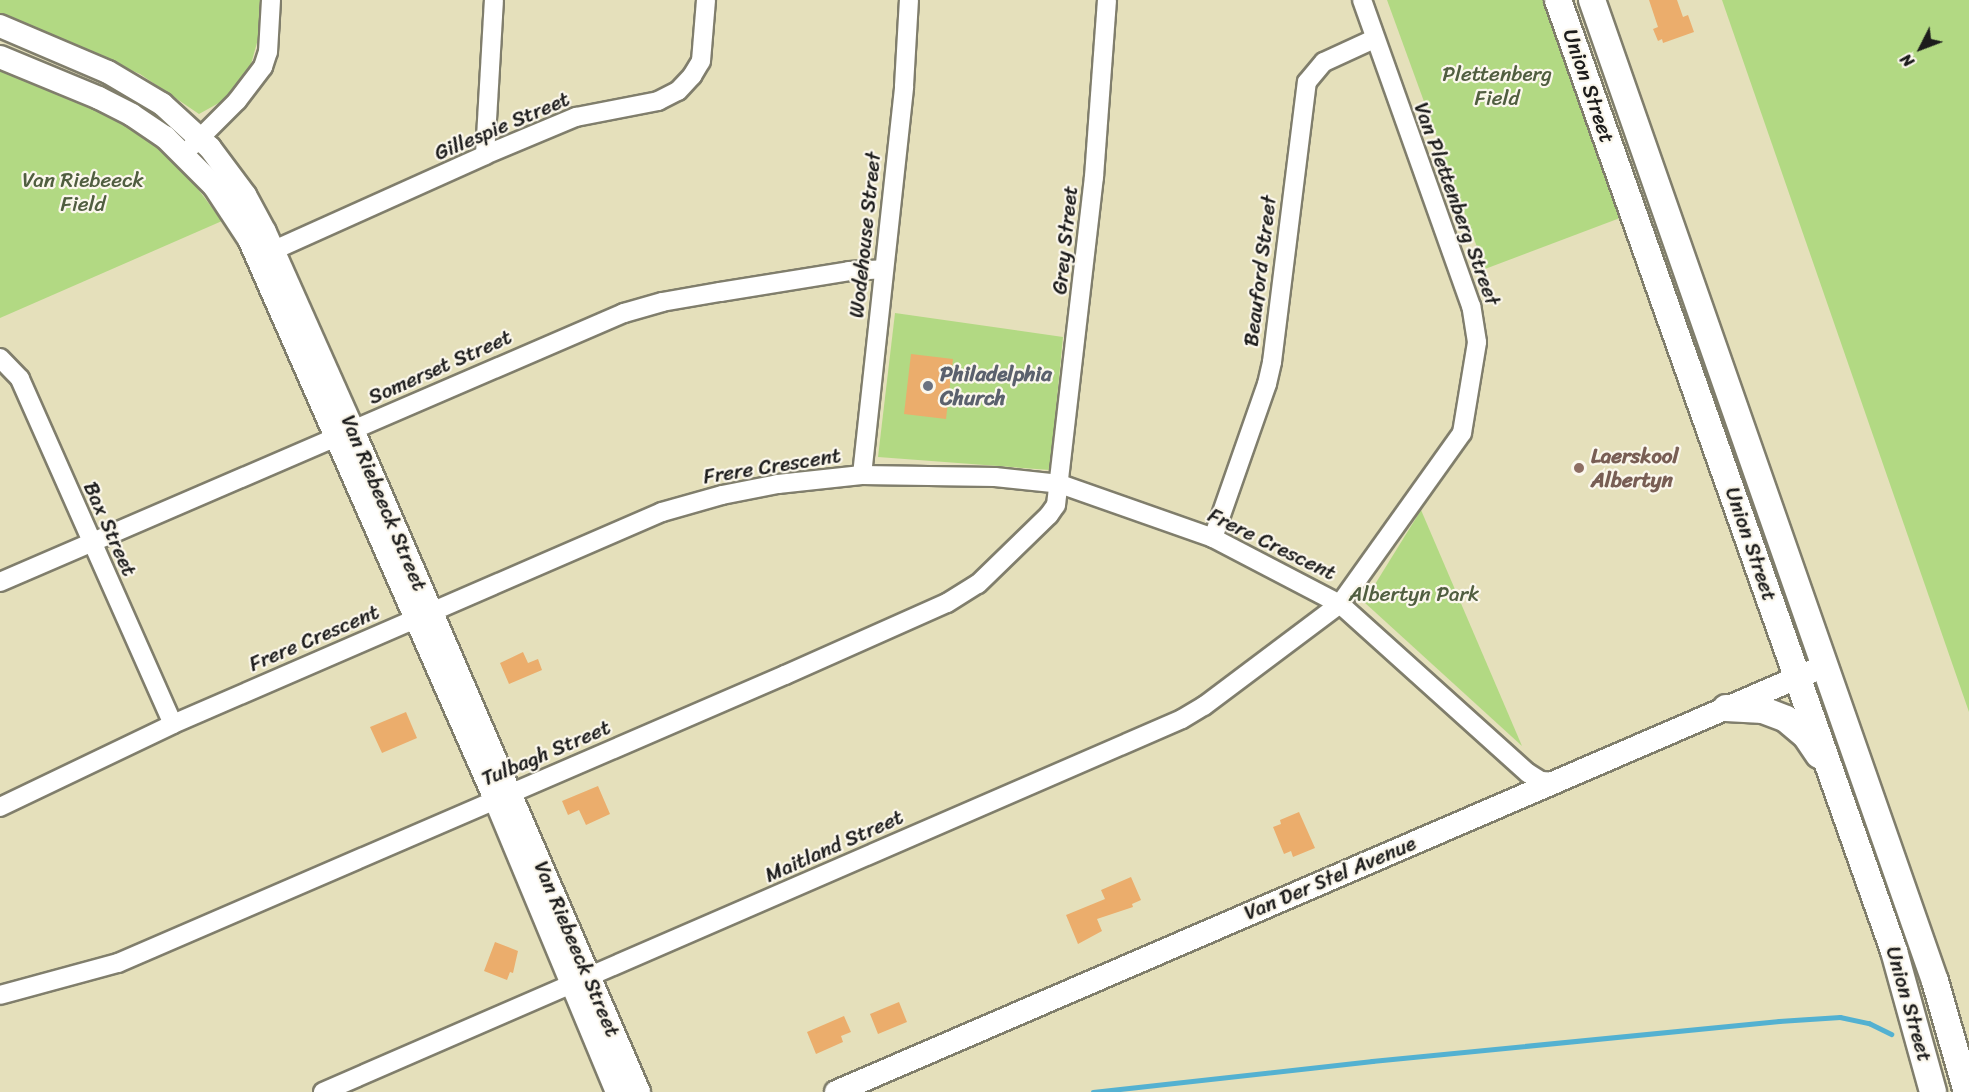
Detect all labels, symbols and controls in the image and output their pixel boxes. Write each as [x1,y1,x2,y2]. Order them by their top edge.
north arrow [1891,18,1951,78]
street label: Union Street [1558,25,1620,147]
text: N [1893,47,1922,74]
park label: Plettenberg Field [1442,61,1552,111]
street label: Gillespie Street [431,86,573,166]
street label: Van Plettenberg Street [1409,99,1505,309]
street label: Wodehouse Street [844,151,886,319]
park label: Van Riebeeck Field [22,167,144,217]
street label: Grey Street [1047,184,1083,296]
street label: Beauford Street [1238,194,1282,348]
street label: Somerset Street [365,324,515,410]
place label: Philadelphia Church [940,361,1052,411]
marker: Philadelphia Church [921,379,935,393]
street label: Van Riebeeck Street [336,411,432,595]
street label: Frere Crescent [701,443,843,489]
place label: Laerskool Albertyn [1591,443,1679,493]
marker: Laerskool Albertyn [1572,461,1586,475]
street label: Bax Street [78,478,142,580]
street label: Union Street [1720,483,1782,605]
street label: Frere Crescent [1204,502,1340,586]
park label: Albertyn Park [1349,581,1479,607]
street label: Frere Crescent [245,599,383,677]
street label: Tulbagh Street [478,715,614,791]
street label: Maitland Street [761,804,907,888]
street label: Van Der Stel Avenue [1239,830,1421,926]
street label: Van Riebeeck Street [529,857,625,1041]
street label: Union Street [1880,943,1938,1065]

